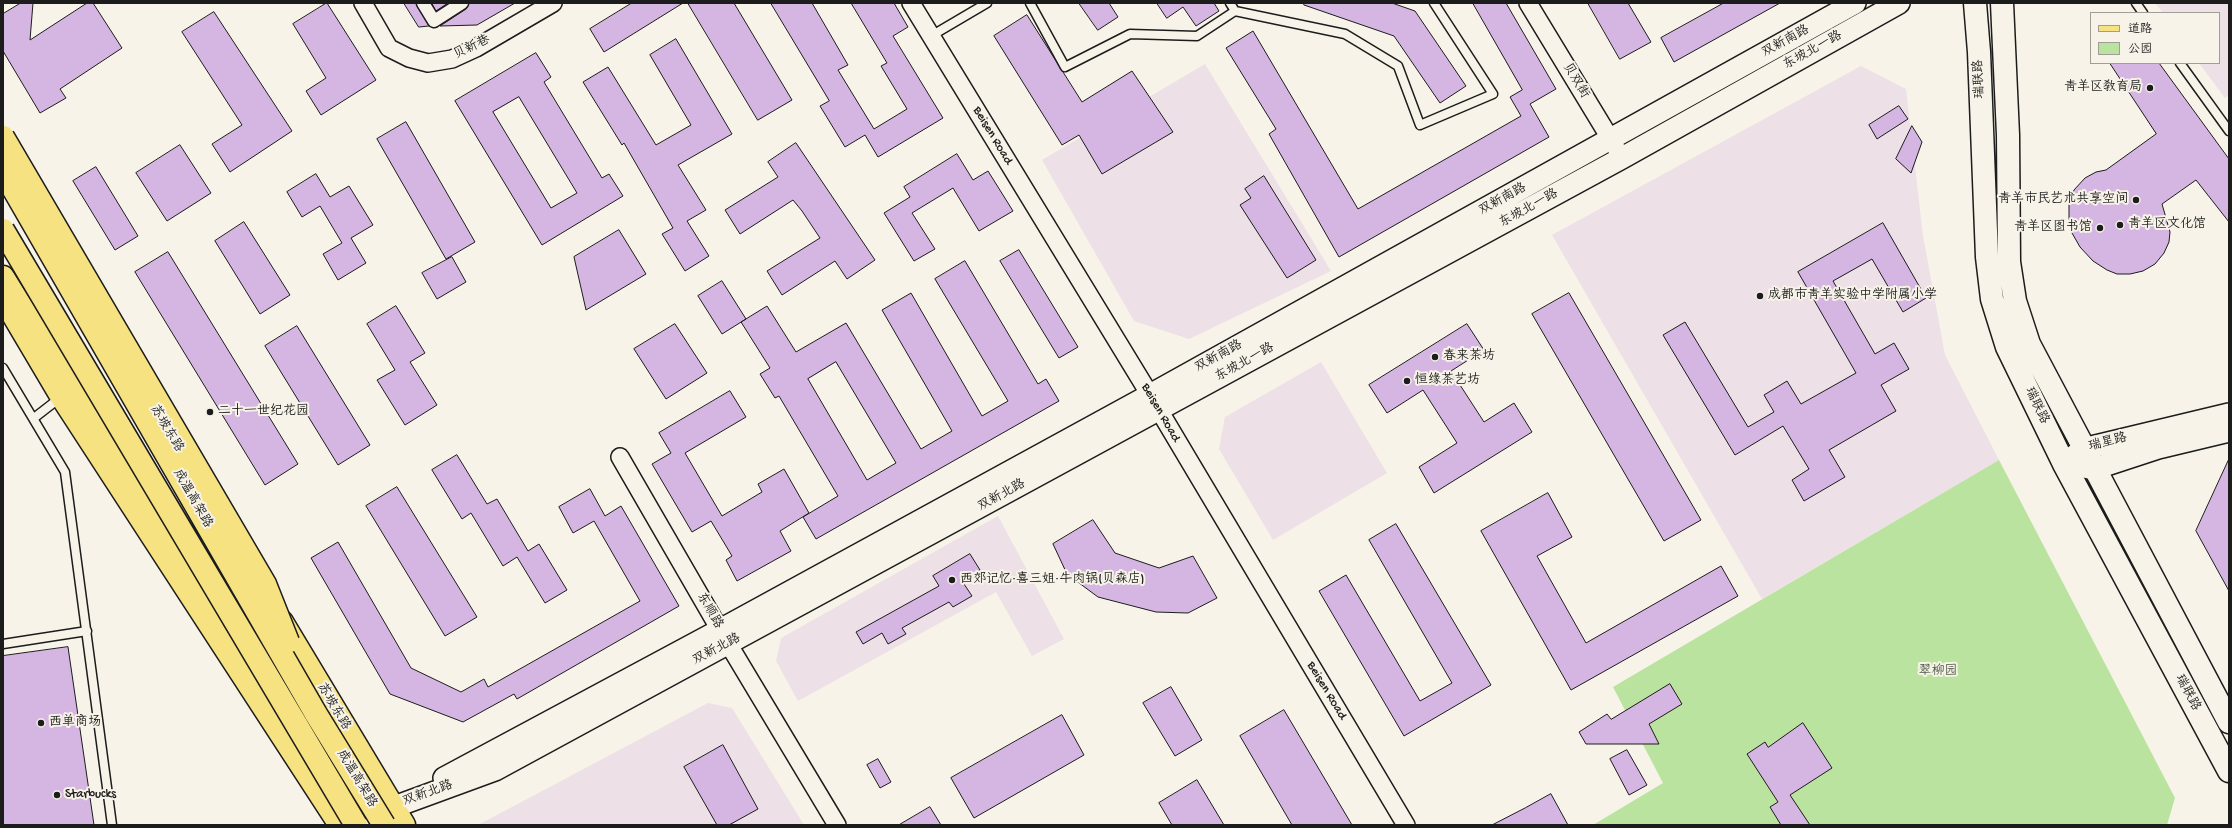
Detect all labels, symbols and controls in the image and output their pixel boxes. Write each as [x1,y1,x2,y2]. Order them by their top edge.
legend [2090,12,2220,64]
street label: 双新南路 [1759,23,1813,61]
text: 道路 [2128,23,2152,37]
street label: 东坡北一路 [1781,28,1845,74]
street label: 贝新巷 [451,32,493,64]
text: 公园 [2128,43,2152,57]
street label: 瑞联路 [1972,59,1988,99]
street label: 贝双街 [1558,60,1592,102]
place label: 青羊区教育局 [2064,80,2142,96]
marker: 青羊区教育局 [2145,83,2155,93]
street label: Beisen Road [968,104,1016,168]
street label: 双新南路 [1476,181,1530,219]
street label: 东坡北一路 [1497,186,1561,232]
place label: 青羊市民艺术共享空间 [1998,192,2128,208]
marker: 青羊市民艺术共享空间 [2131,195,2141,205]
place label: 青羊区文化馆 [2128,217,2206,233]
place label: 青羊区图书馆 [2014,220,2092,236]
marker: 青羊区文化馆 [2115,220,2125,230]
marker: 青羊区图书馆 [2095,223,2105,233]
place label: 成都市青羊实验中学附属小学 [1768,288,1937,304]
marker: 成都市青羊实验中学附属小学 [1755,291,1765,301]
street label: 双新南路 [1192,338,1246,376]
street label: 东坡北一路 [1213,340,1277,386]
place label: 春来茶坊 [1443,349,1495,365]
marker: 春来茶坊 [1430,352,1440,362]
place label: 恒缘茶艺坊 [1415,373,1480,389]
marker: 恒缘茶艺坊 [1402,376,1412,386]
street label: Beisen Road [1137,381,1183,445]
street label: 瑞联路 [2020,385,2052,427]
street label: 苏坡东路 [146,403,186,455]
place label: 二十一世纪花园 [218,404,309,420]
marker: 二十一世纪花园 [205,407,215,417]
street label: 瑞星路 [2087,431,2129,455]
street label: 成温高架路 [169,467,215,531]
street label: 双新北路 [975,477,1029,515]
place label: 西郊记忆·喜三姐·牛肉锅(贝森店) [960,572,1145,588]
marker: 西郊记忆·喜三姐·牛肉锅(贝森店) [947,575,957,585]
street label: 东顺路 [692,590,726,632]
street label: 双新北路 [690,631,744,669]
street label: Beisen Road [1302,659,1350,723]
park label: 翠柳园 [1919,664,1957,680]
street label: 瑞联路 [2171,672,2203,714]
street label: 苏坡东路 [313,681,353,733]
place label: 西单商场 [49,715,101,731]
marker: 西单商场 [36,718,46,728]
street label: 成温高架路 [333,747,379,811]
street label: 双新北路 [401,778,455,810]
place label: Starbucks [65,787,116,803]
marker: Starbucks [52,790,62,800]

